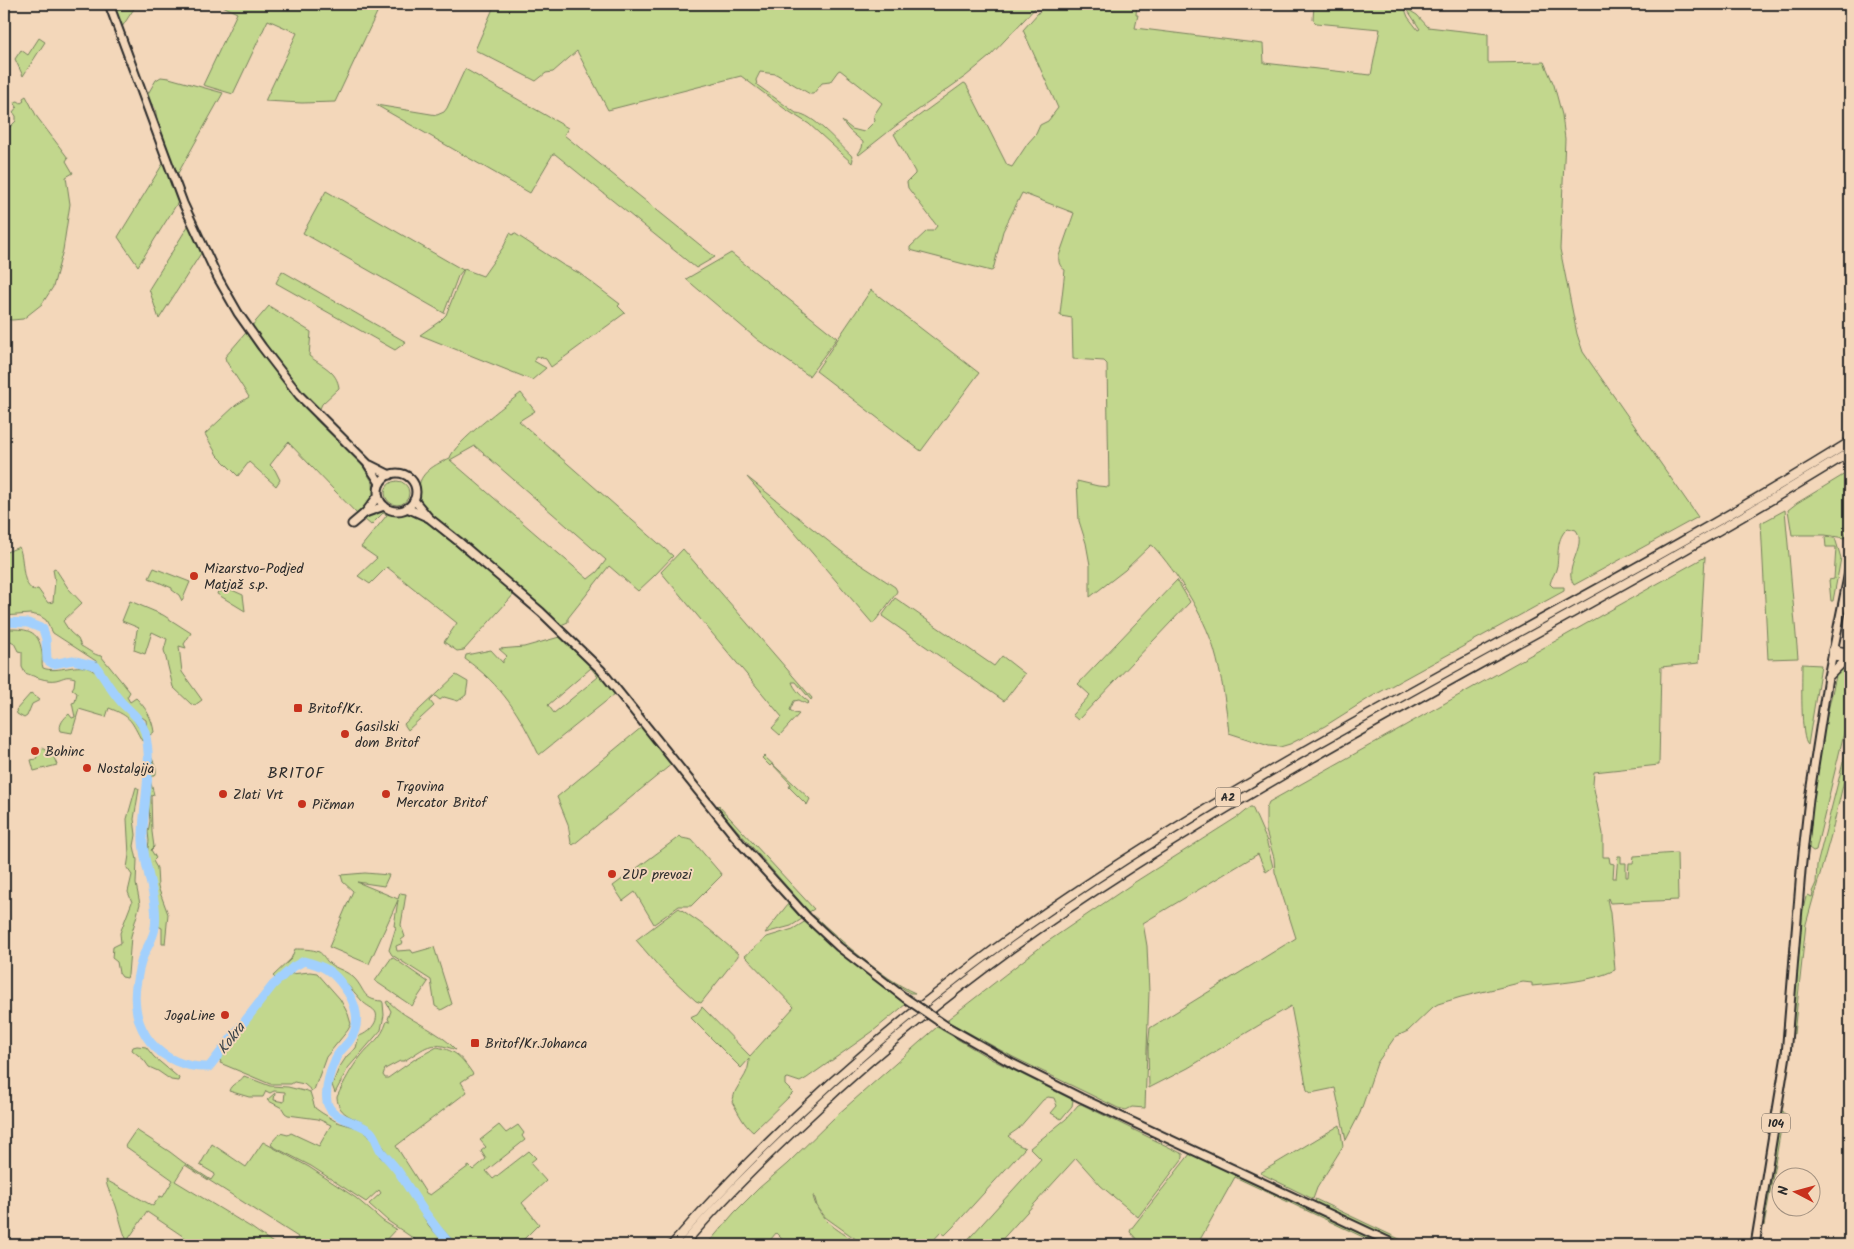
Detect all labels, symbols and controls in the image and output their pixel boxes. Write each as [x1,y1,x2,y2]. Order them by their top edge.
place label: Mizarstvo-Podjed Matjaž s.p. [204,558,305,596]
marker: Mizarstvo-Podjed Matjaž s.p. [188,570,200,582]
place label: Britof/Kr. [308,698,363,720]
marker: Britof/Kr. [292,702,304,714]
place label: Gasilski dom Britof [355,716,421,754]
marker: Gasilski dom Britof [339,728,351,740]
place label: Bohinc [45,741,85,763]
marker: Bohinc [29,745,41,757]
place label: Nostalgija [97,758,154,780]
district label: BRITOF [267,761,325,786]
marker: Nostalgija [81,762,93,774]
place label: Trgovina Mercator Britof [396,776,488,814]
place label: Zlati Vrt [233,784,284,806]
marker: Zlati Vrt [217,788,229,800]
marker: Trgovina Mercator Britof [380,788,392,800]
road number: A2 [1216,788,1240,806]
place label: Pičman [312,794,354,816]
marker: Pičman [296,798,308,810]
place label: ZUP prevozi [622,864,692,886]
marker: ZUP prevozi [606,868,618,880]
place label: JogaLine [164,1005,216,1027]
marker: JogaLine [219,1009,231,1021]
water label: Kokra [212,1017,253,1060]
place label: Britof/Kr.Johanca [485,1033,587,1055]
marker: Britof/Kr.Johanca [469,1037,481,1049]
road number: 104 [1762,1114,1790,1132]
north arrow [1772,1166,1822,1216]
text: N [1773,1185,1795,1196]

